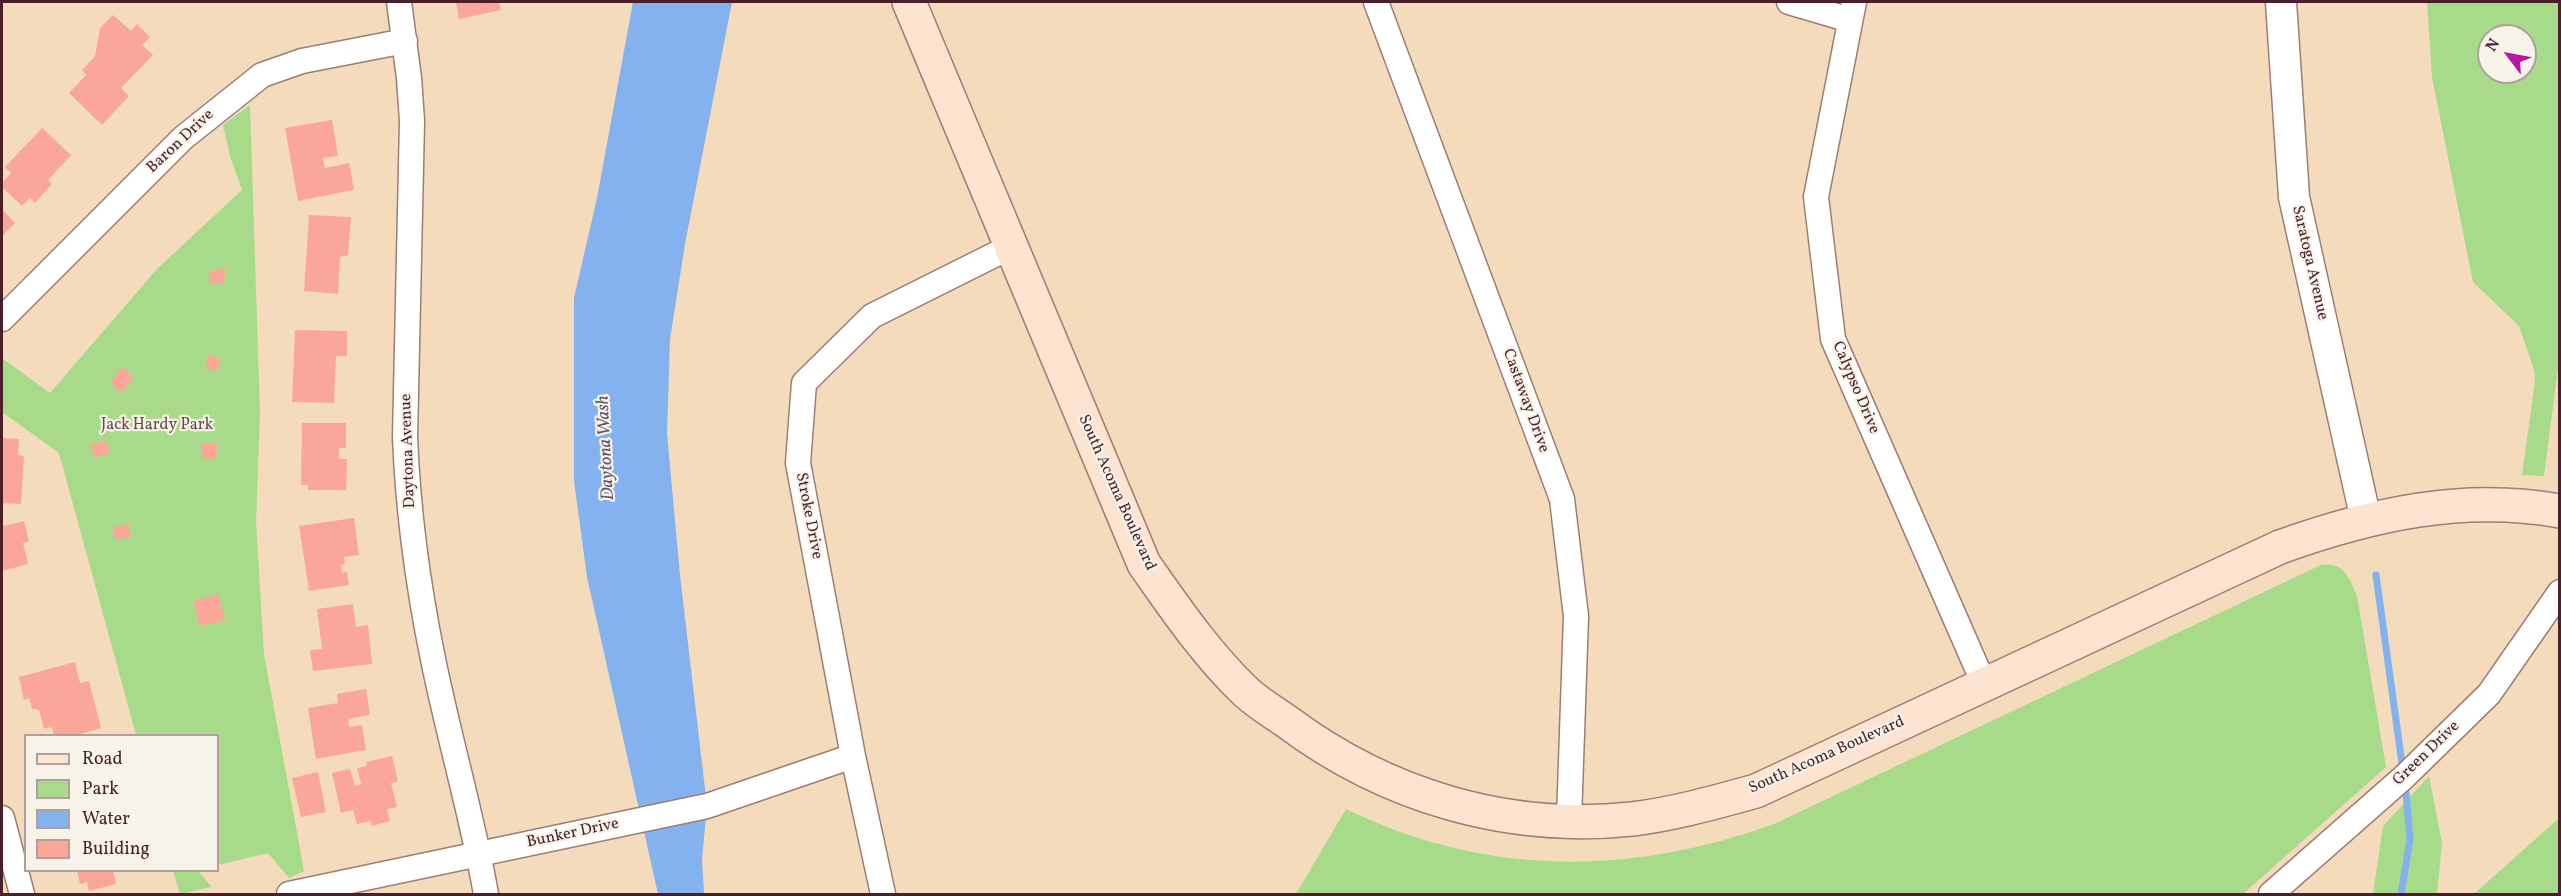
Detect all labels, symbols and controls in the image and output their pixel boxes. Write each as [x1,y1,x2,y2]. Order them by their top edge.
north arrow [2477,24,2537,84]
text: N [2481,35,2506,56]
street label: Baron Drive [143,106,219,178]
street label: Saratoga Avenue [2286,204,2332,322]
street label: Calypso Drive [1827,339,1883,437]
street label: Castaway Drive [1497,346,1553,456]
street label: Daytona Avenue [397,393,421,509]
water label: Daytona Wash [593,395,621,501]
street label: South Acoma Boulevard [1073,412,1159,574]
park label: Jack Hardy Park [101,416,213,436]
street label: Stroke Drive [790,471,826,561]
street label: South Acoma Boulevard [1746,713,1908,799]
street label: Green Drive [2390,717,2464,791]
legend [24,734,219,872]
text: Road [82,747,123,772]
text: Park [82,777,119,802]
text: Water [82,807,130,832]
street label: Bunker Drive [525,815,621,853]
text: Building [82,837,150,862]

